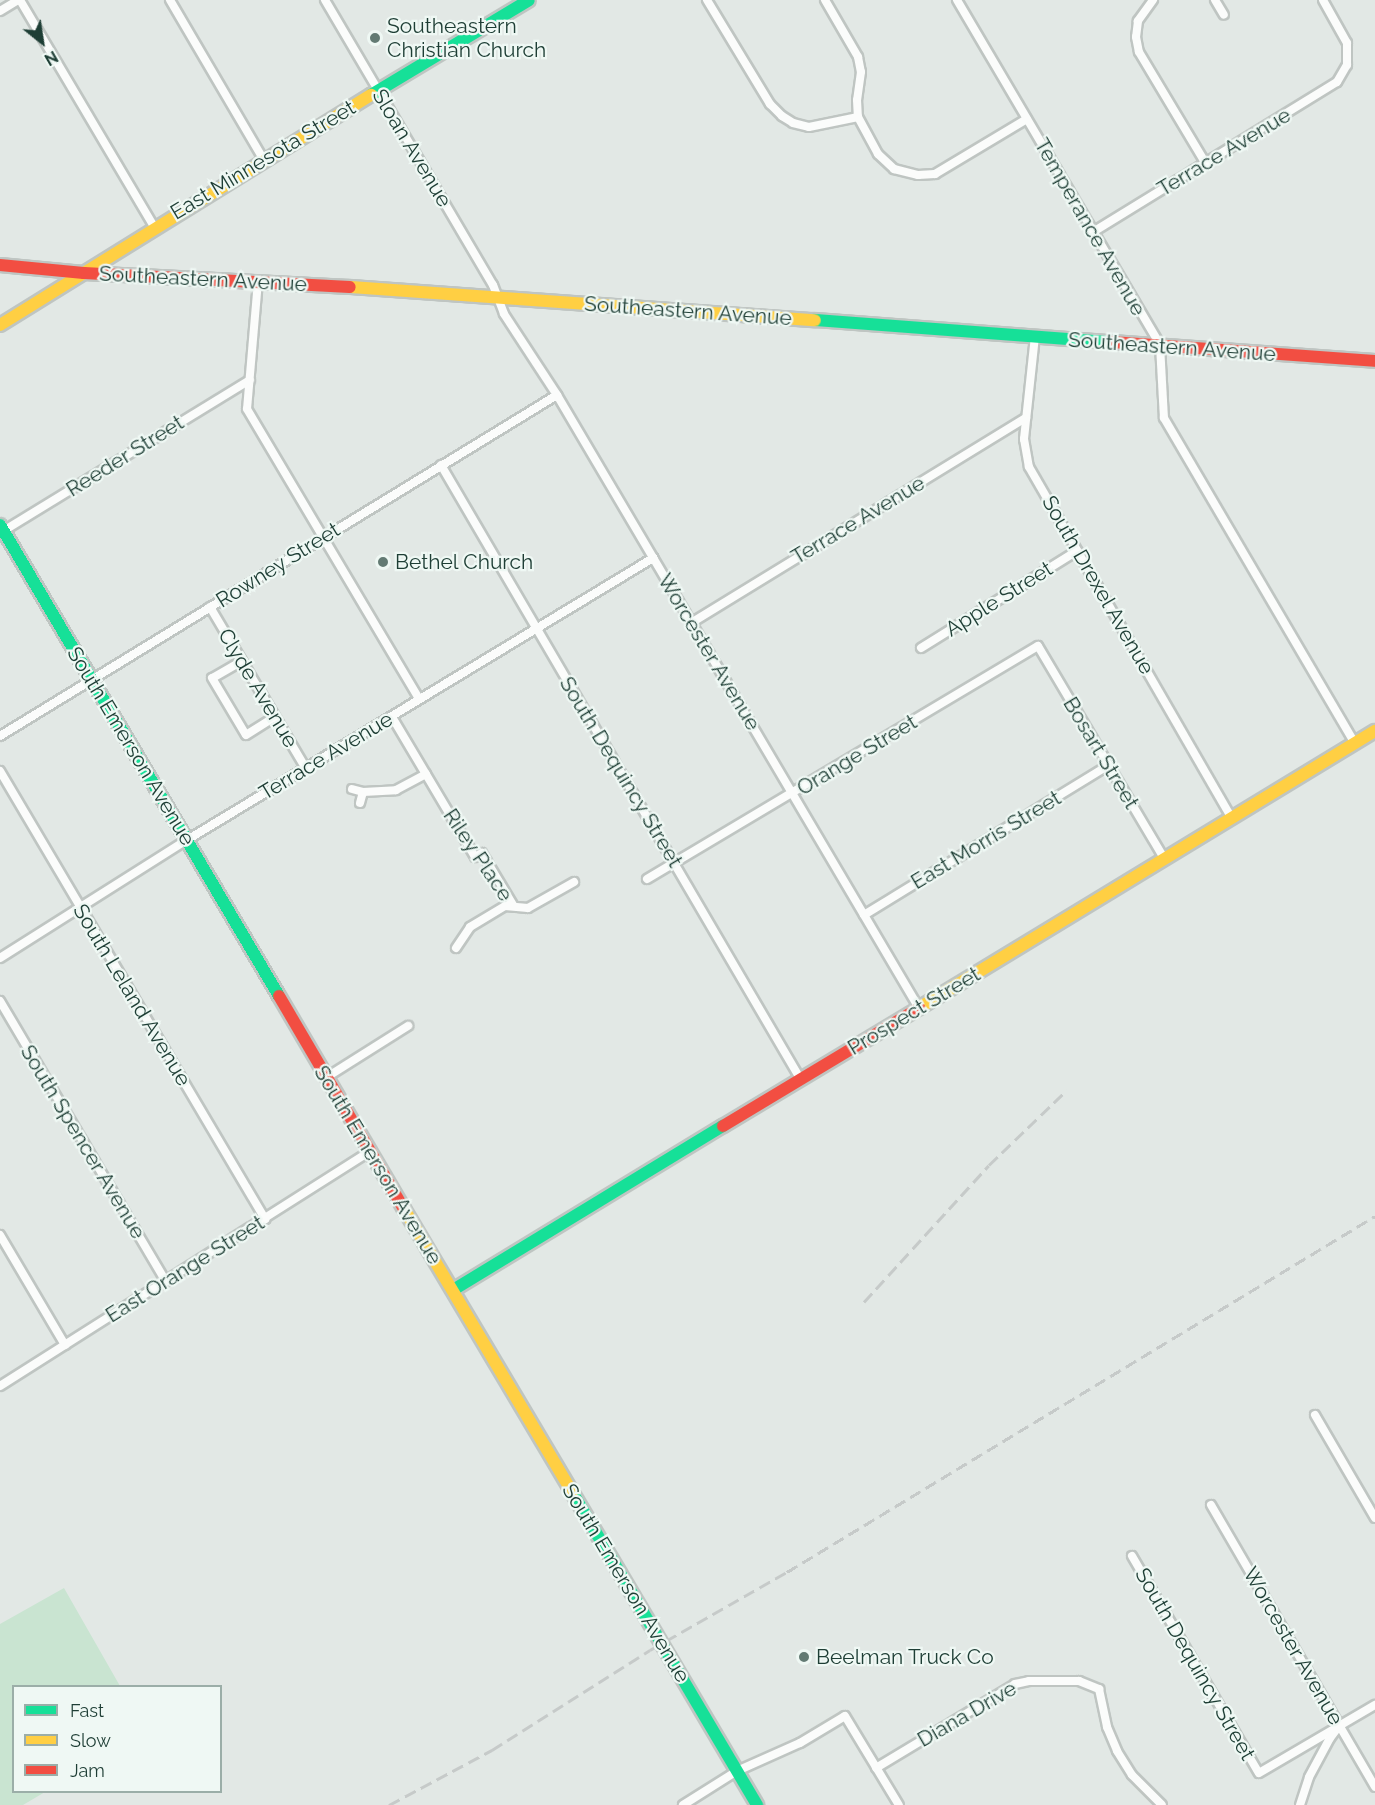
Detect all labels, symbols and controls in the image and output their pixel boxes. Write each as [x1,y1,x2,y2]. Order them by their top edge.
north arrow [12,12,72,72]
place label: Southeastern Christian Church [387,13,546,63]
marker: Southeastern Christian Church [368,31,382,45]
text: N [41,47,61,69]
street label: Sloan Avenue [367,84,457,212]
street label: East Minnesota Street [166,95,360,225]
street label: Terrace Avenue [1152,102,1296,202]
street label: Temperance Avenue [1029,134,1151,320]
street label: Southeastern Avenue [98,261,308,297]
street label: Southeastern Avenue [583,291,793,331]
street label: Southeastern Avenue [1067,327,1277,367]
street label: Reeder Street [61,410,189,502]
street label: Terrace Avenue [786,470,930,570]
street label: South Drexel Avenue [1036,491,1160,679]
street label: Rowney Street [211,517,345,613]
place label: Bethel Church [395,549,534,575]
marker: Bethel Church [376,555,390,569]
street label: Apple Street [941,556,1057,642]
street label: Worcester Avenue [652,569,766,735]
street label: Clyde Avenue [212,624,304,752]
street label: South Emerson Avenue [61,642,201,850]
street label: South Dequincy Street [554,672,688,872]
street label: Bosart Street [1058,692,1144,814]
street label: Terrace Avenue [254,706,398,806]
street label: Orange Street [792,709,922,801]
street label: East Morris Street [906,785,1066,895]
street label: Riley Place [438,804,518,906]
street label: South Leland Avenue [68,899,196,1091]
street label: Prospect Street [843,962,985,1060]
street label: South Spencer Avenue [15,1040,151,1244]
street label: South Emerson Avenue [308,1061,448,1269]
street label: East Orange Street [101,1210,269,1328]
street label: South Emerson Avenue [556,1479,696,1687]
street label: Worcester Avenue [1237,1562,1349,1730]
street label: South Dequincy Street [1130,1563,1260,1765]
place label: Beelman Truck Co [816,1644,994,1670]
marker: Beelman Truck Co [797,1650,811,1664]
street label: Diana Drive [913,1676,1021,1752]
legend [12,1685,222,1793]
text: Fast [70,1700,104,1721]
text: Slow [70,1730,111,1751]
text: Jam [70,1760,105,1781]

